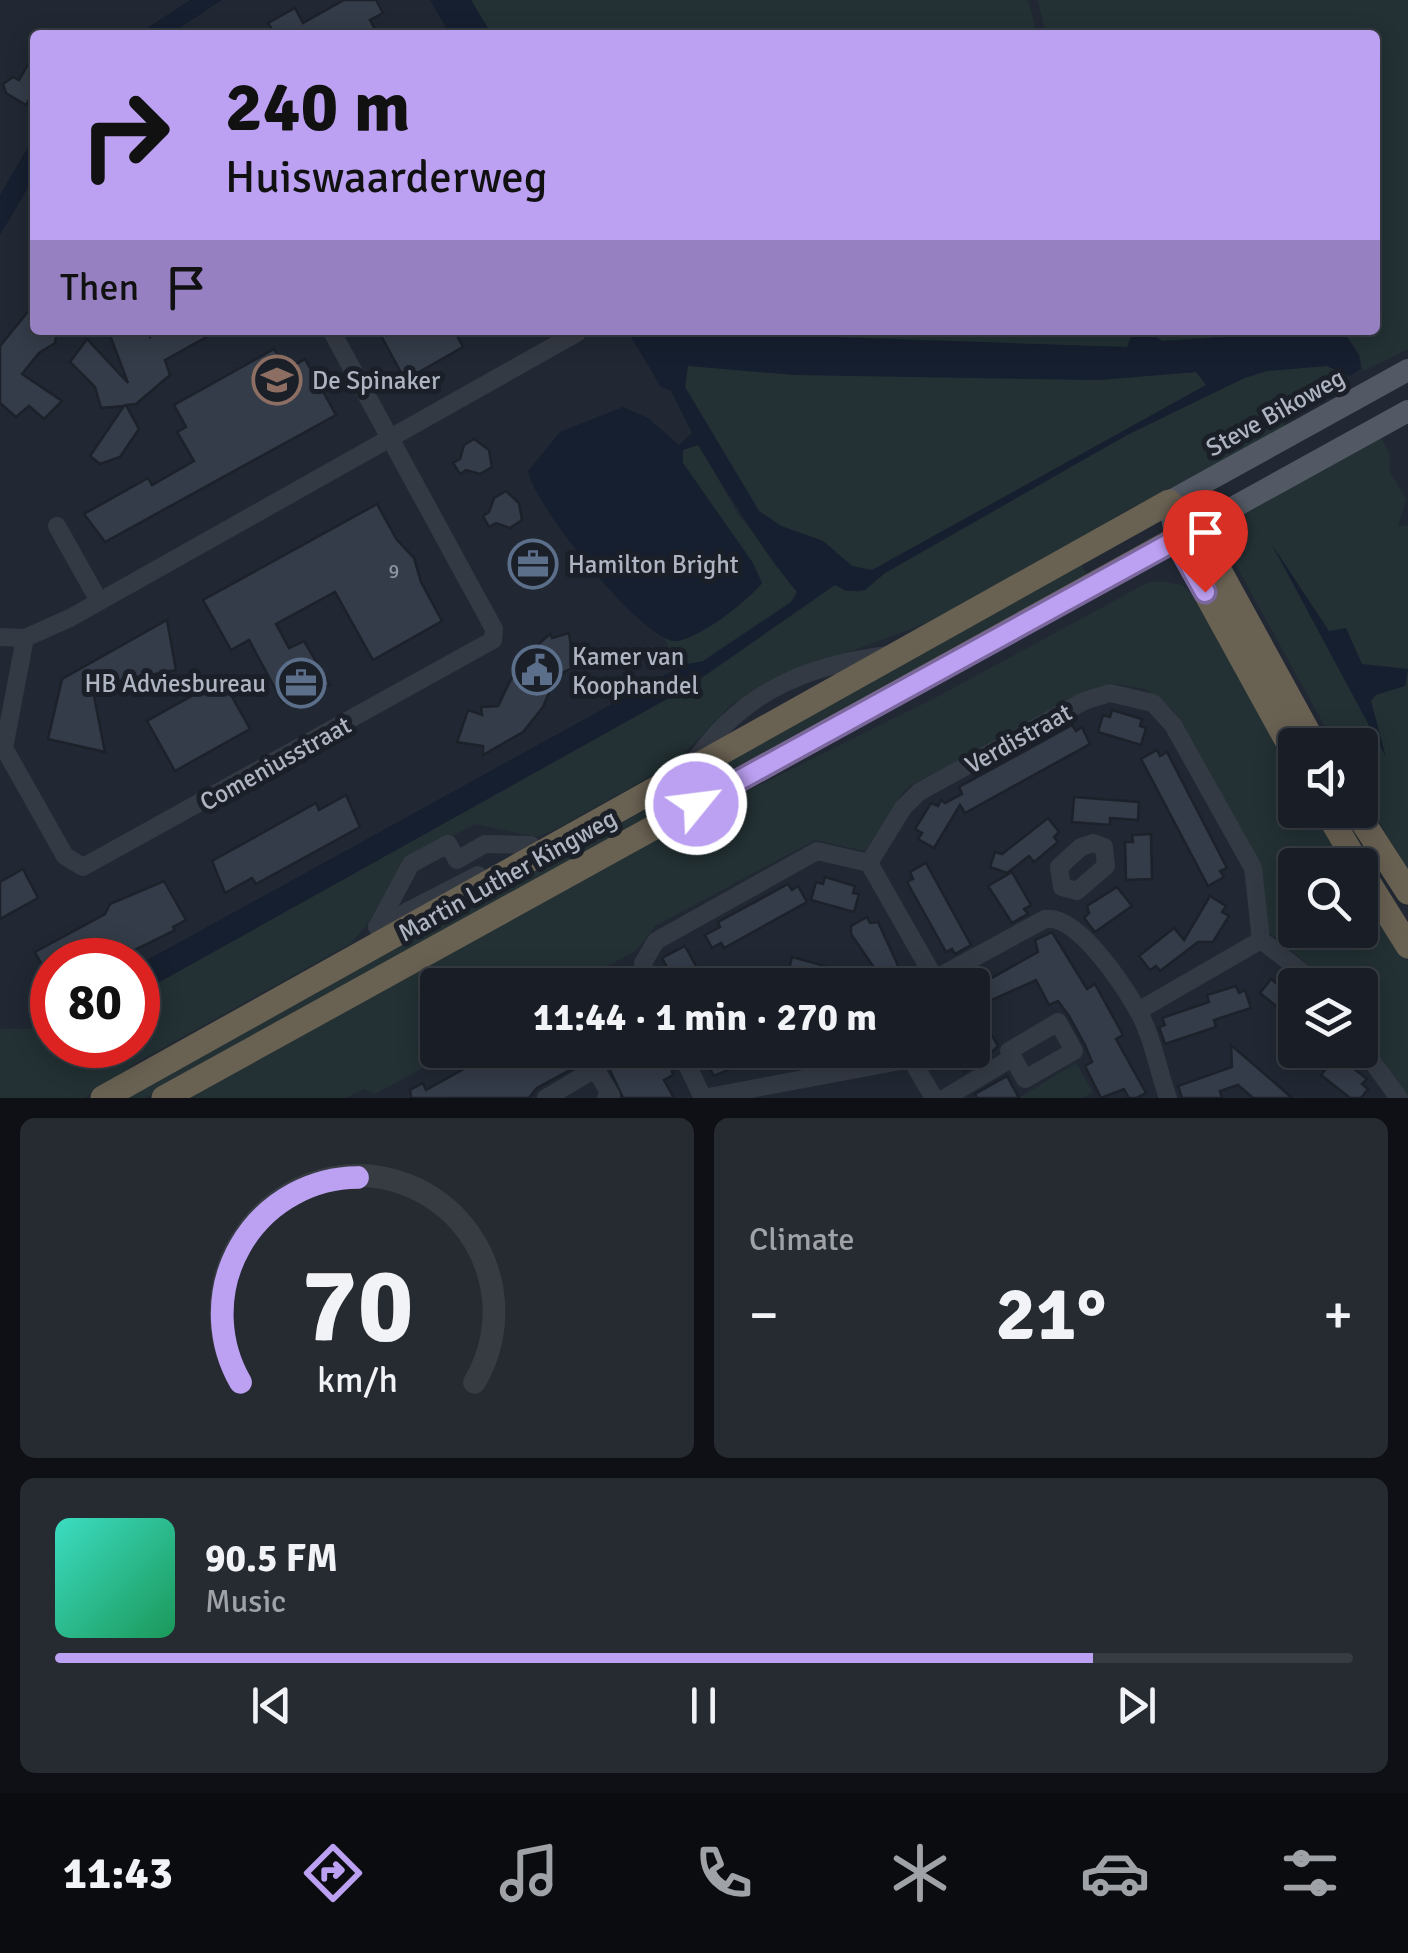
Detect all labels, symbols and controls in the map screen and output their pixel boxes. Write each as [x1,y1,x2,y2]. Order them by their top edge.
text: 240 m [225,64,410,150]
icon: right [60,70,190,200]
text: Huiswaarderweg [225,150,548,205]
icon: arrive [159,260,214,315]
text: Then [60,264,139,311]
school or university icon: De Spinaker [251,354,303,406]
street label: Steve Bikoweg [1200,362,1350,463]
place label: De Spinaker [312,365,441,396]
pin [1163,490,1248,593]
icon: arrive [1178,505,1233,560]
office icon: Hamilton Bright [507,538,559,590]
place label: Hamilton Bright [568,549,739,580]
house number: 9 [389,559,399,584]
place label: Kamer van Koophandel [572,641,699,701]
public building icon: Kamer van Koophandel [511,644,563,696]
office icon: HB Adviesbureau [275,657,327,709]
place label: HB Adviesbureau [84,668,266,699]
street label: Verdistraat [960,696,1077,780]
street label: Comeniusstraat [194,709,356,818]
map controls [1278,728,1378,1068]
button: sound [1278,728,1378,828]
position arrow [644,752,748,856]
street label: Martin Luther Kingweg [393,802,622,948]
button: search [1278,848,1378,948]
speed limit sign: 80 [30,938,160,1068]
button: layers [1278,968,1378,1068]
text: 11:44 · 1 min · 270 m [533,994,877,1041]
text: Climate [749,1220,855,1259]
text: 70 [301,1242,413,1370]
text: 21° [996,1268,1107,1361]
text: − [749,1281,779,1349]
text: + [1323,1281,1353,1349]
text: km/h [317,1358,397,1402]
text: 90.5 FM [205,1535,338,1582]
text: Music [205,1582,286,1621]
icon: previous [244,1678,299,1733]
icon: pause [676,1678,731,1733]
icon: next [1109,1678,1164,1733]
icon: directions [298,1838,368,1908]
icon: music [494,1838,564,1908]
icon: phone [689,1838,759,1908]
icon: climate [885,1838,955,1908]
icon: car [1080,1838,1150,1908]
icon: filters [1275,1838,1345,1908]
text: 11:43 [63,1846,173,1901]

